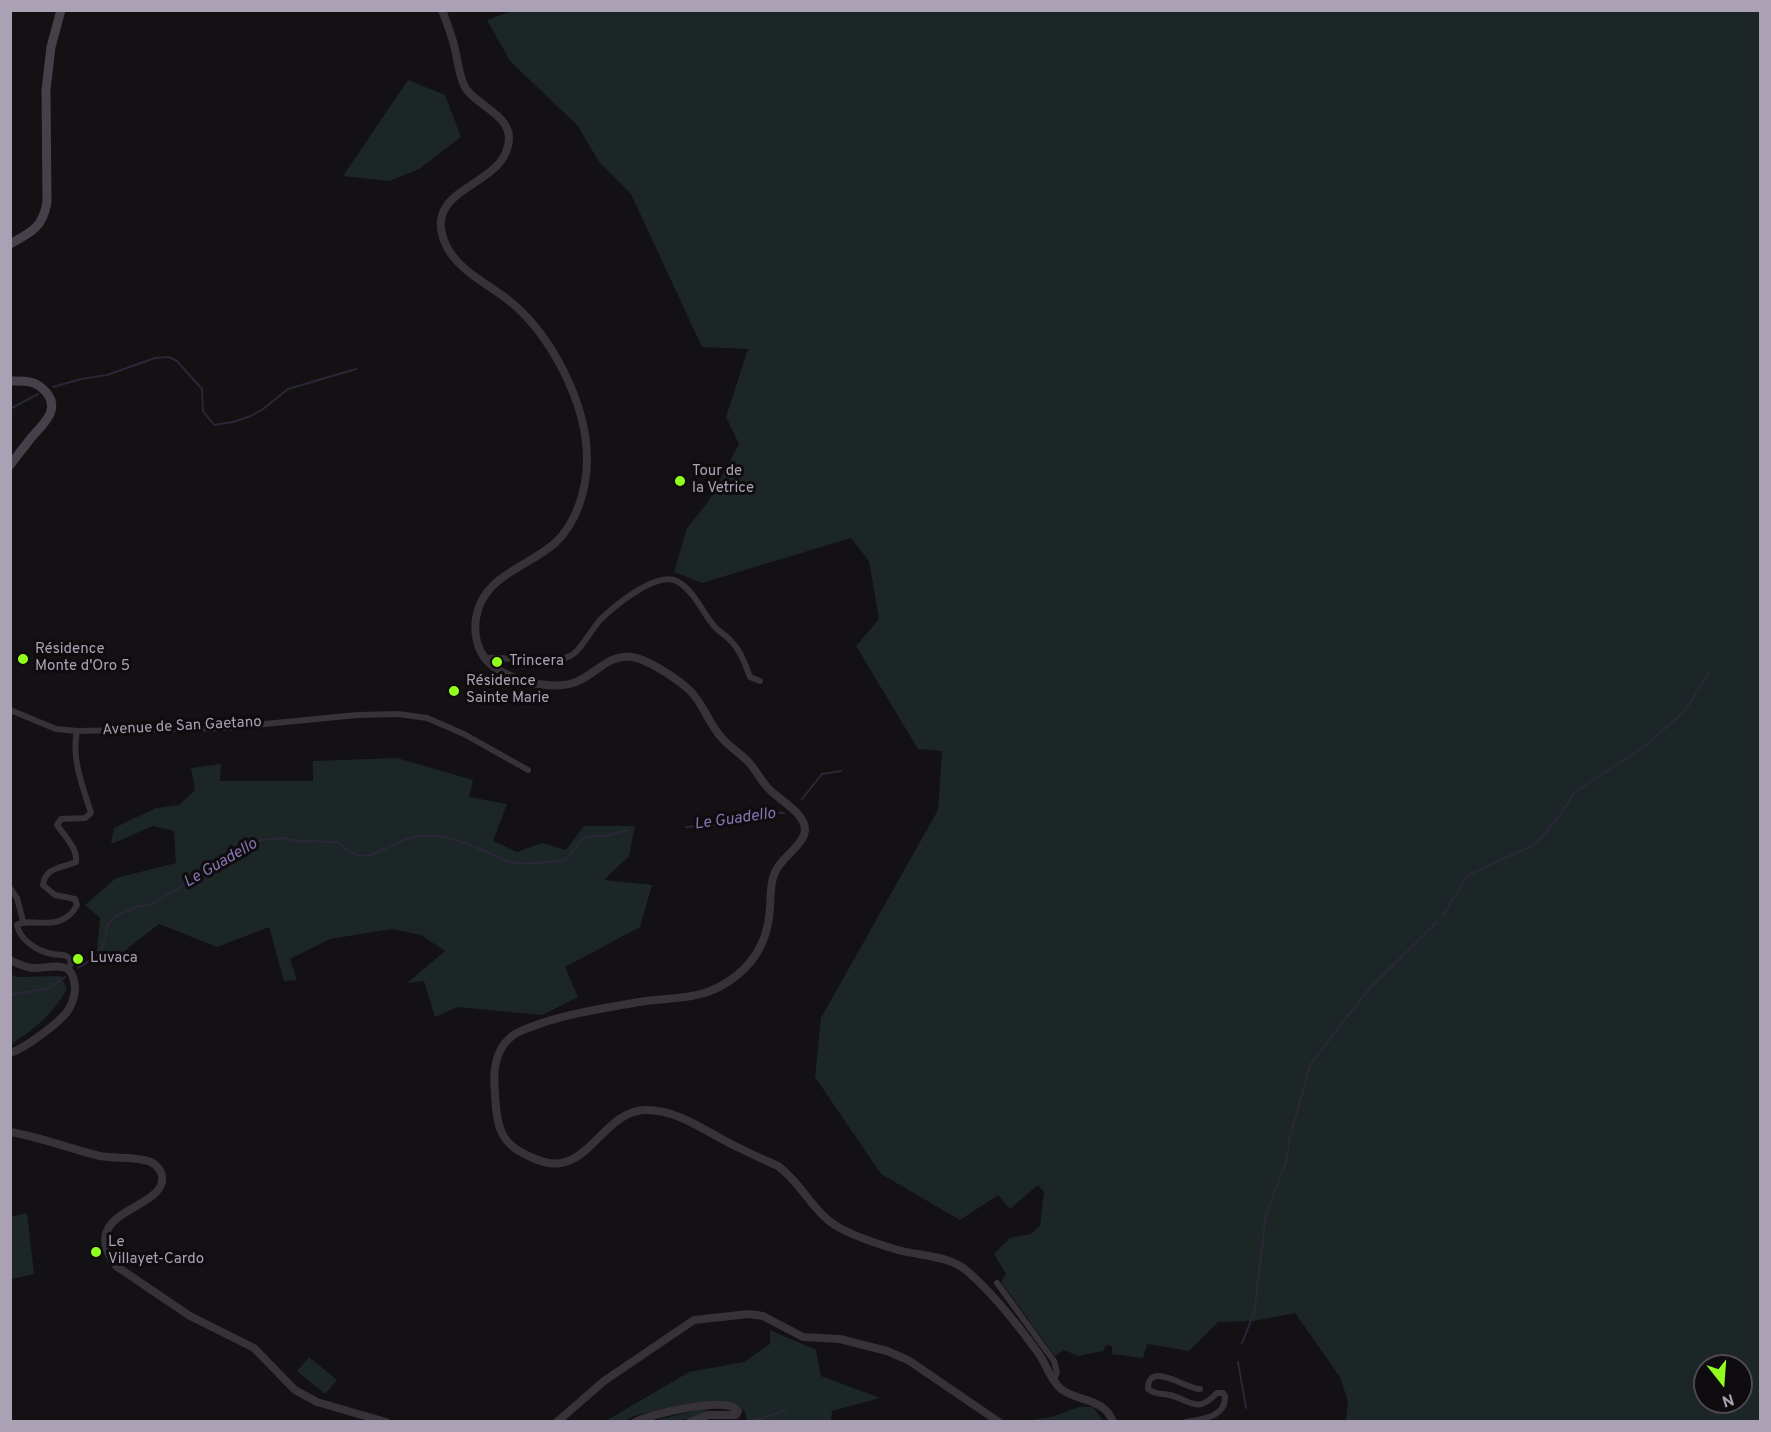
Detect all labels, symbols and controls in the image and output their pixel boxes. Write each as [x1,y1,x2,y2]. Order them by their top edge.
place label: Tour de la Vetrice [692,463,754,498]
marker: Tour de la Vetrice [673,474,687,488]
place label: Résidence Monte d'Oro 5 [35,641,130,676]
marker: Résidence Monte d'Oro 5 [16,652,30,666]
place label: Trincera [509,653,564,671]
marker: Trincera [490,655,504,669]
place label: Résidence Sainte Marie [466,673,549,708]
marker: Résidence Sainte Marie [447,684,461,698]
street label: Avenue de San Gaetano [102,714,262,740]
water label: Le Guadello [693,805,777,835]
water label: Le Guadello [181,835,261,893]
place label: Luvaca [90,950,138,968]
marker: Luvaca [71,952,85,966]
place label: Le Villayet-Cardo [108,1234,204,1269]
marker: Le Villayet-Cardo [89,1245,103,1259]
north arrow [1693,1354,1753,1414]
text: N [1719,1388,1736,1411]

